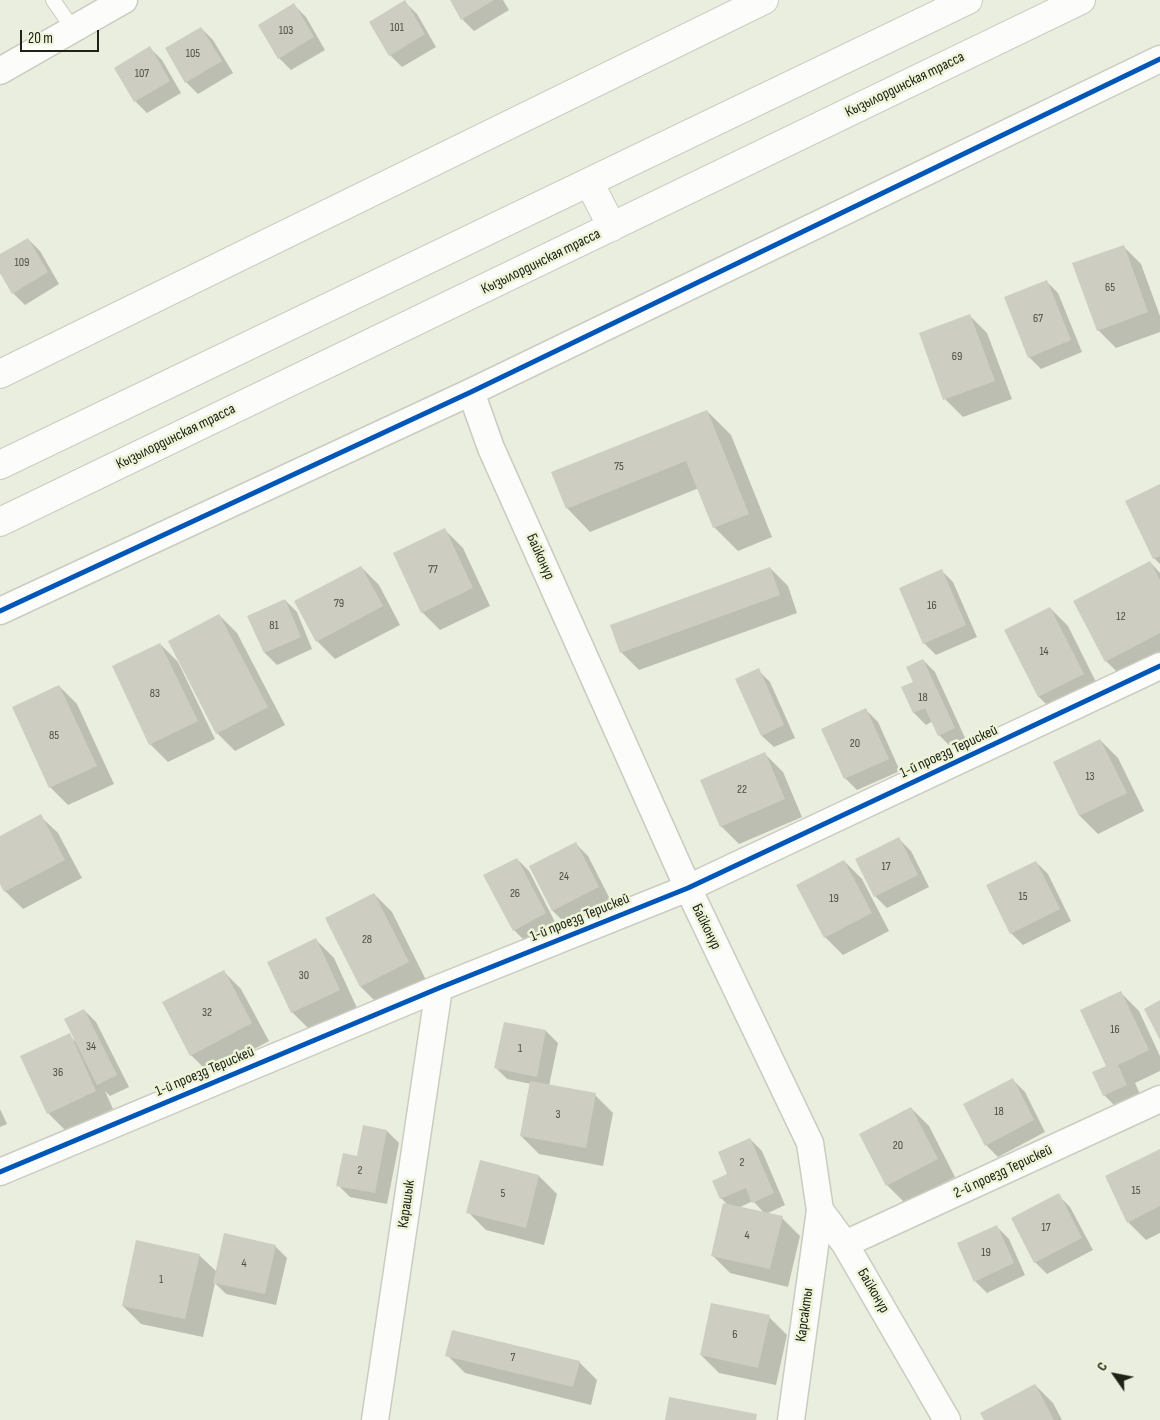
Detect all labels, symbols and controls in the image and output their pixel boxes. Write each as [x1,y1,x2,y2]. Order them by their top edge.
scale bar [22,20,101,52]
house number: 101 [390,21,404,35]
house number: 103 [279,24,293,38]
text: 20 m [28,29,53,48]
house number: 105 [186,47,200,61]
street label: Кызылординская трасса [842,48,968,122]
house number: 107 [135,67,149,81]
street label: Кызылординская трасса [478,225,604,299]
house number: 109 [15,256,29,270]
house number: 65 [1105,281,1115,295]
house number: 67 [1033,312,1043,326]
house number: 69 [952,350,962,364]
street label: Кызылординская трасса [113,400,239,474]
house number: 75 [614,460,624,474]
street label: Байконур [522,531,558,583]
house number: 77 [428,563,438,577]
house number: 79 [334,597,344,611]
house number: 16 [927,599,937,613]
house number: 12 [1116,610,1126,624]
house number: 81 [269,619,279,633]
house number: 14 [1039,645,1049,659]
house number: 83 [150,687,160,701]
house number: 18 [918,691,928,705]
street label: 1-й проезд Терискей [897,722,1001,782]
house number: 85 [49,729,59,743]
house number: 20 [850,737,860,751]
house number: 13 [1085,770,1095,784]
house number: 22 [737,783,747,797]
house number: 17 [882,860,890,874]
house number: 24 [559,870,569,884]
house number: 26 [510,887,520,901]
street label: 1-й проезд Терискей [528,890,632,946]
house number: 15 [1018,890,1028,904]
house number: 19 [829,892,839,906]
street label: Байконур [687,901,725,953]
house number: 28 [362,933,372,947]
house number: 30 [299,969,309,983]
house number: 32 [202,1006,212,1020]
house number: 16 [1110,1023,1120,1037]
house number: 34 [86,1040,96,1054]
house number: 1 [518,1042,522,1056]
street label: 1-й проезд Терискей [153,1043,257,1101]
house number: 36 [53,1066,63,1080]
house number: 18 [994,1105,1004,1119]
house number: 3 [555,1108,561,1122]
house number: 20 [893,1139,903,1153]
street label: 2-й проезд Терискей [951,1141,1055,1203]
house number: 2 [740,1156,744,1170]
house number: 2 [358,1164,362,1178]
street label: Карашык [395,1179,419,1229]
house number: 15 [1131,1184,1141,1198]
house number: 5 [501,1187,505,1201]
house number: 17 [1042,1221,1050,1235]
house number: 4 [744,1229,750,1243]
house number: 19 [981,1246,991,1260]
house number: 4 [241,1257,247,1271]
street label: Байконур [853,1265,893,1317]
house number: 1 [159,1273,163,1287]
street label: Карсакты [792,1287,818,1343]
house number: 6 [732,1328,738,1342]
north arrow [1090,1350,1140,1400]
house number: 7 [511,1351,515,1365]
text: С [1093,1359,1111,1374]

